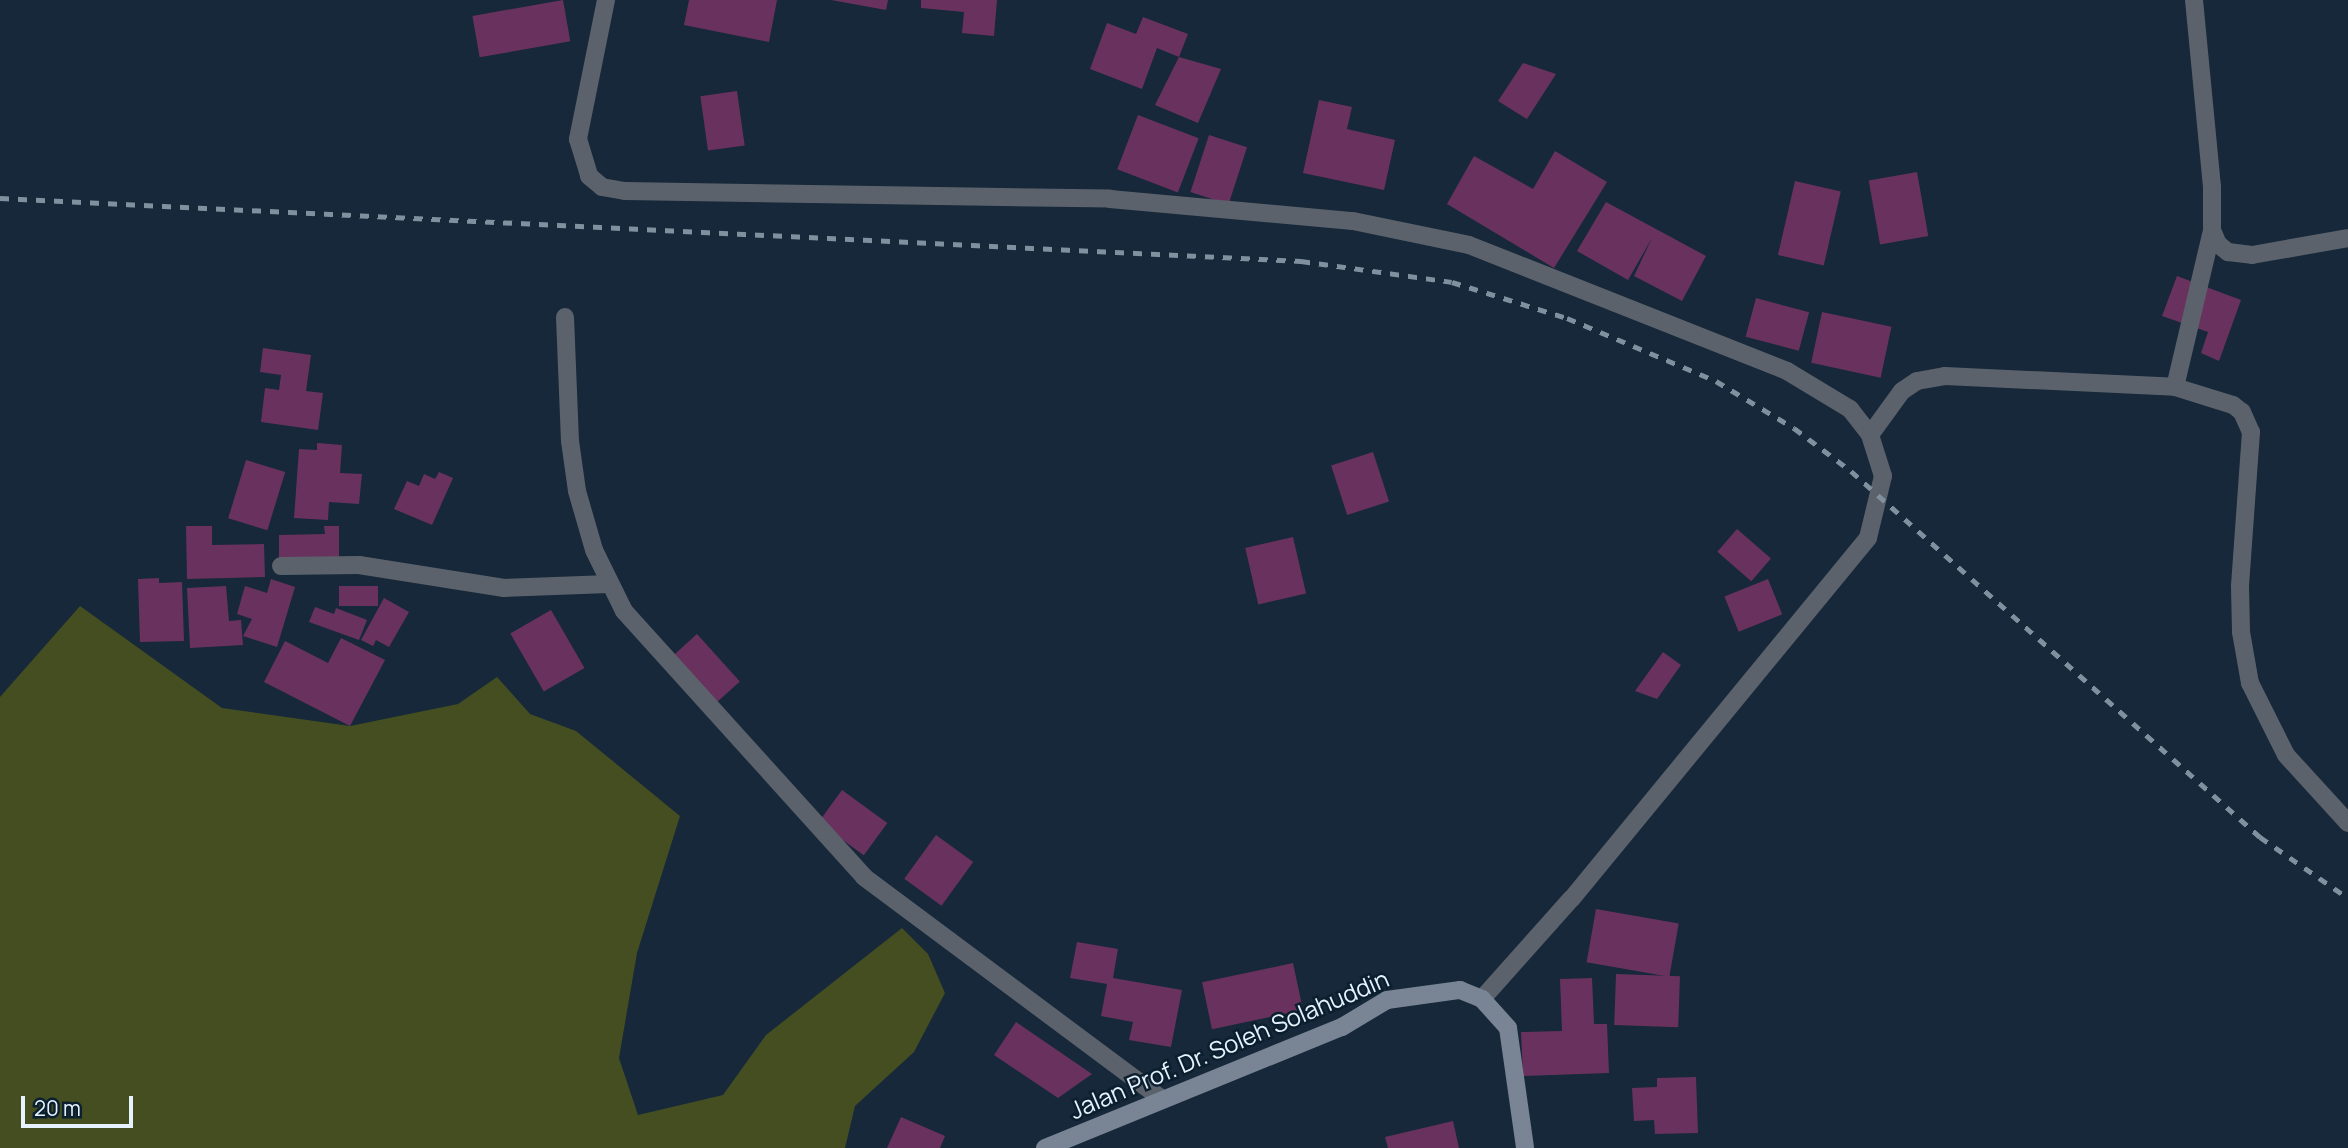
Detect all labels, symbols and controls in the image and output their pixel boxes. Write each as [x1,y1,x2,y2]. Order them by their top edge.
street label: Jalan Prof. Dr. Soleh Solahuddin [1065,964,1393,1124]
scale bar [24,1082,136,1126]
text: 20 m [34,1094,81,1122]

